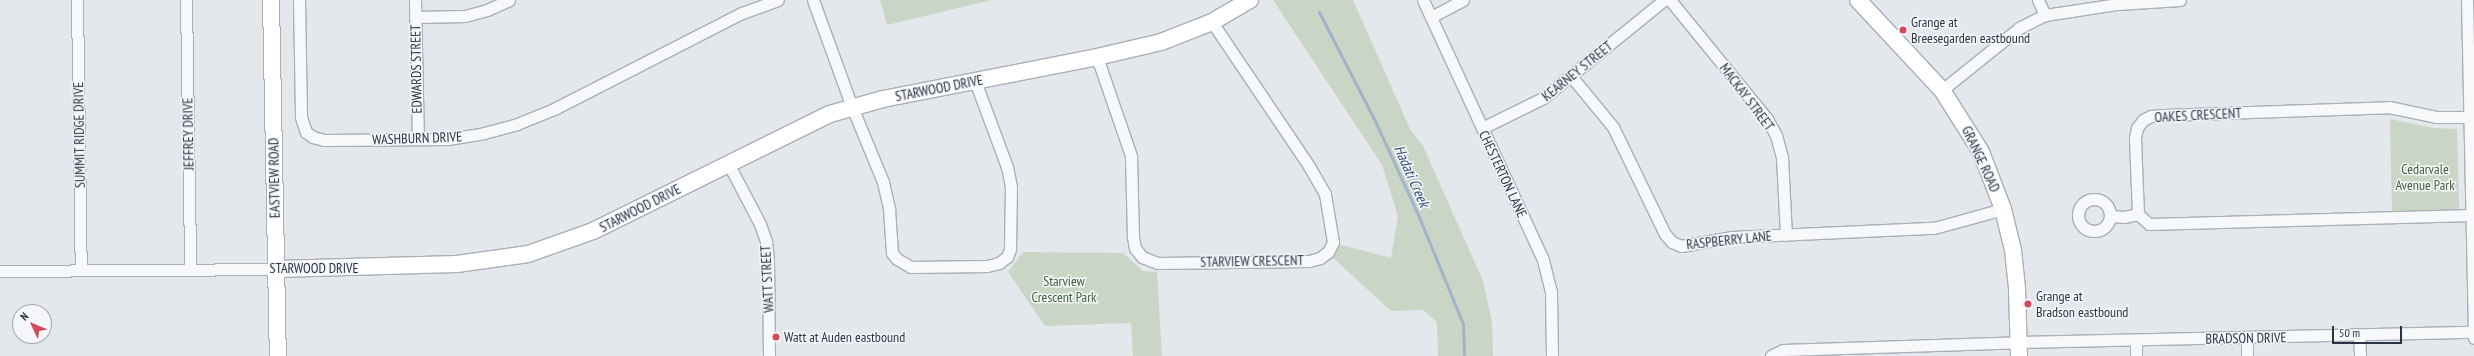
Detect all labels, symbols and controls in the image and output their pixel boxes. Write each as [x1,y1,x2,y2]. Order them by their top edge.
place label: Grange at Breesegarden eastbound [1911,14,2030,46]
street label: EDWARDS STREET [407,24,425,114]
marker: Grange at Breesegarden eastbound [1898,25,1908,35]
street label: KEARNEY STREET [1538,37,1616,105]
street label: MACKAY STREET [1716,60,1778,134]
street label: STARWOOD DRIVE [894,71,984,105]
street label: SUMMIT RIDGE DRIVE [70,82,88,188]
street label: JEFFREY DRIVE [179,97,197,171]
street label: OAKES CRESCENT [2154,104,2242,126]
street label: GRANGE ROAD [1958,123,2004,195]
street label: WASHBURN DRIVE [372,128,462,148]
street label: CHESTERTON LANE [1475,128,1531,220]
street label: EASTVIEW ROAD [265,138,283,218]
water label: Hadati Creek [1390,142,1434,210]
park label: Cedarvale Avenue Park [2395,161,2455,194]
street label: STARWOOD DRIVE [597,180,683,236]
street label: RASPBERRY LANE [1685,227,1773,253]
street label: WATT STREET [757,245,777,313]
street label: STARVIEW CRESCENT [1200,252,1304,270]
street label: STARWOOD DRIVE [269,260,359,276]
park label: Starview Crescent Park [1032,273,1096,306]
place label: Grange at Bradson eastbound [2036,288,2128,320]
marker: Grange at Bradson eastbound [2023,299,2033,309]
north arrow [12,304,52,344]
text: N [17,309,31,323]
scale bar [2334,318,2404,344]
text: 50 m [2339,325,2360,340]
place label: Watt at Auden eastbound [784,329,906,345]
street label: BRADSON DRIVE [2205,329,2287,347]
marker: Watt at Auden eastbound [771,332,781,342]

